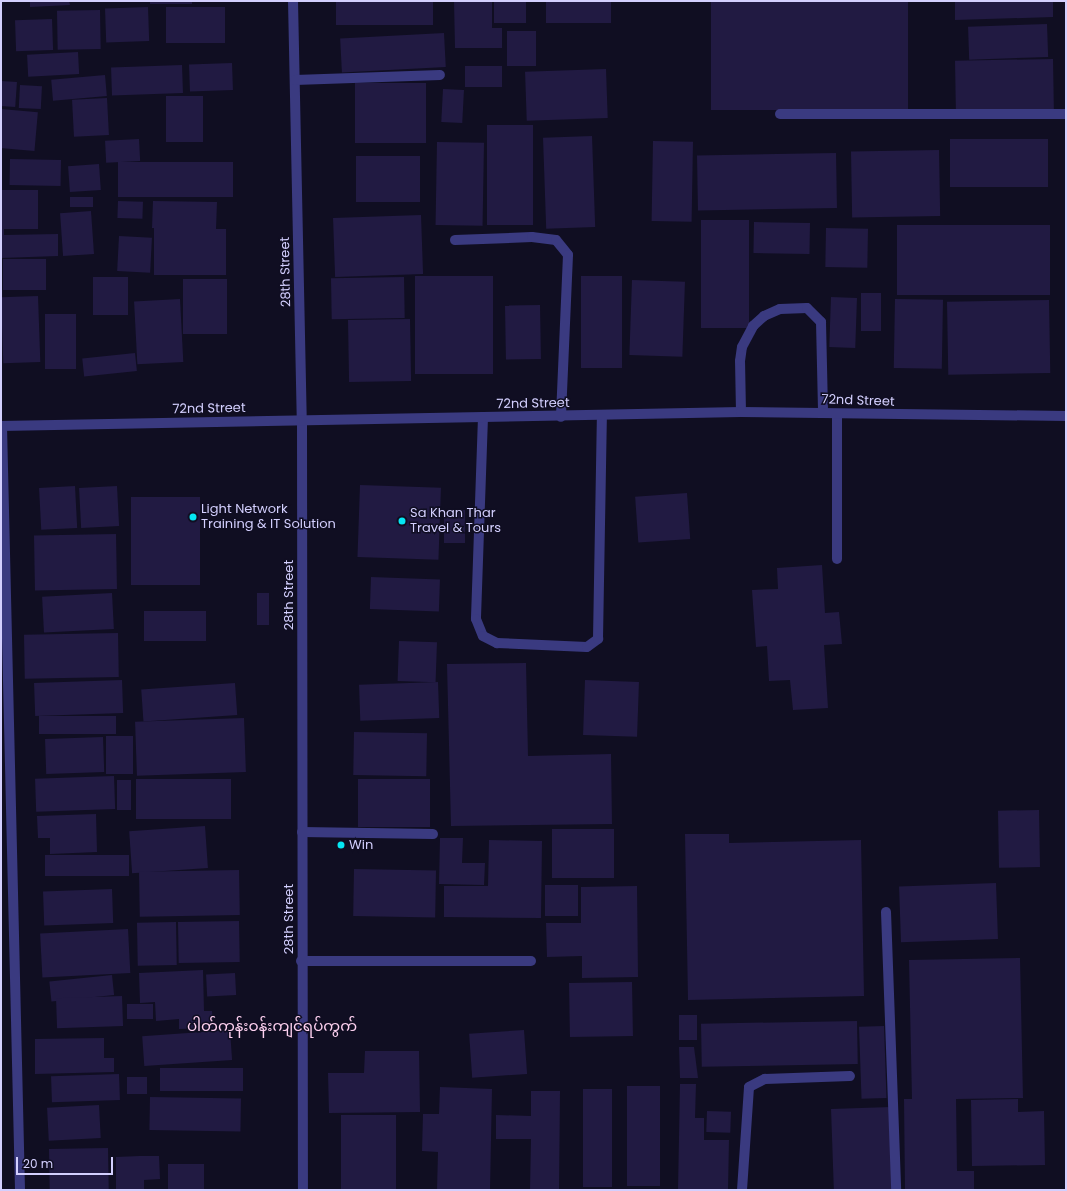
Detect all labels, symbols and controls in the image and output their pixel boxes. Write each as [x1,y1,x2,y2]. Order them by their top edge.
street label: 28th Street [278,237,294,307]
street label: 72nd Street [821,392,895,410]
street label: 72nd Street [496,396,570,412]
street label: 72nd Street [172,401,246,417]
place label: Light Network Training & IT Solution [201,502,336,533]
place label: Sa Khan Thar Travel & Tours [410,506,501,537]
marker: Light Network Training & IT Solution [188,512,198,522]
marker: Sa Khan Thar Travel & Tours [397,516,407,526]
street label: 28th Street [281,560,297,630]
place label: Win [349,837,373,853]
marker: Win [336,840,346,850]
street label: 28th Street [281,884,297,954]
district label: ပါတ်ကုန်းဝန်းကျင်ရပ်ကွက် [187,1017,357,1035]
scale bar [18,1149,115,1175]
text: 20 m [23,1155,53,1172]

